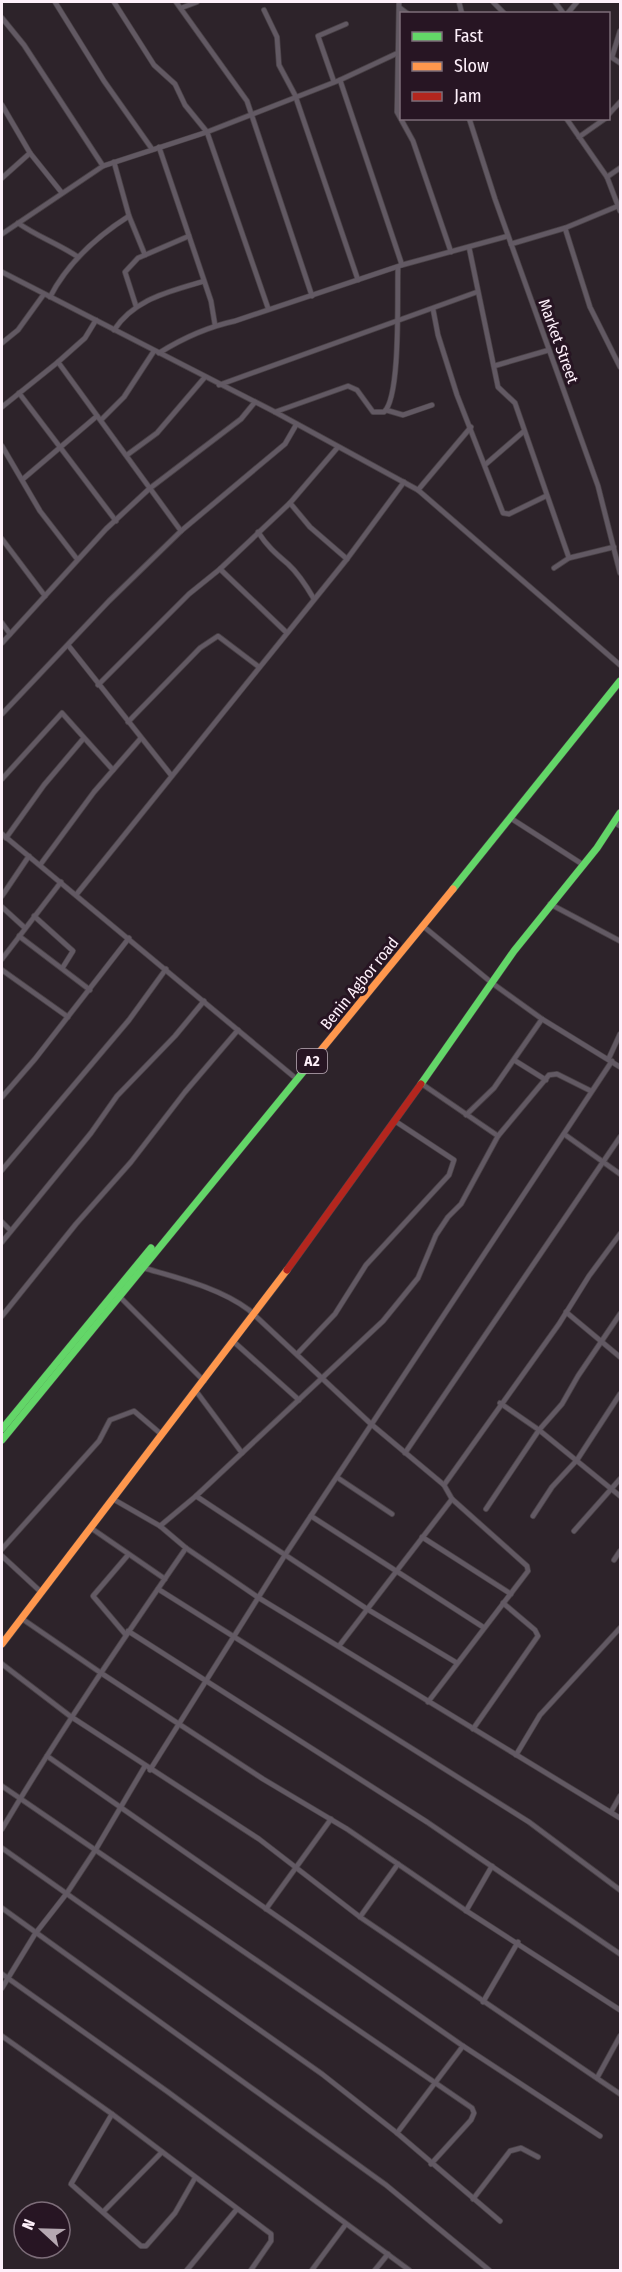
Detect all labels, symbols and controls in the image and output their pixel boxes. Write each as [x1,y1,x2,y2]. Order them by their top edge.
legend [400,12,610,120]
text: Fast [454,25,483,47]
text: Slow [454,55,489,77]
text: Jam [454,85,482,107]
street label: Market Street [534,296,583,387]
street label: Benin Agbor road [316,933,402,1033]
road number: A2 [297,1049,327,1073]
north arrow [12,2200,72,2260]
text: N [18,2217,39,2233]

